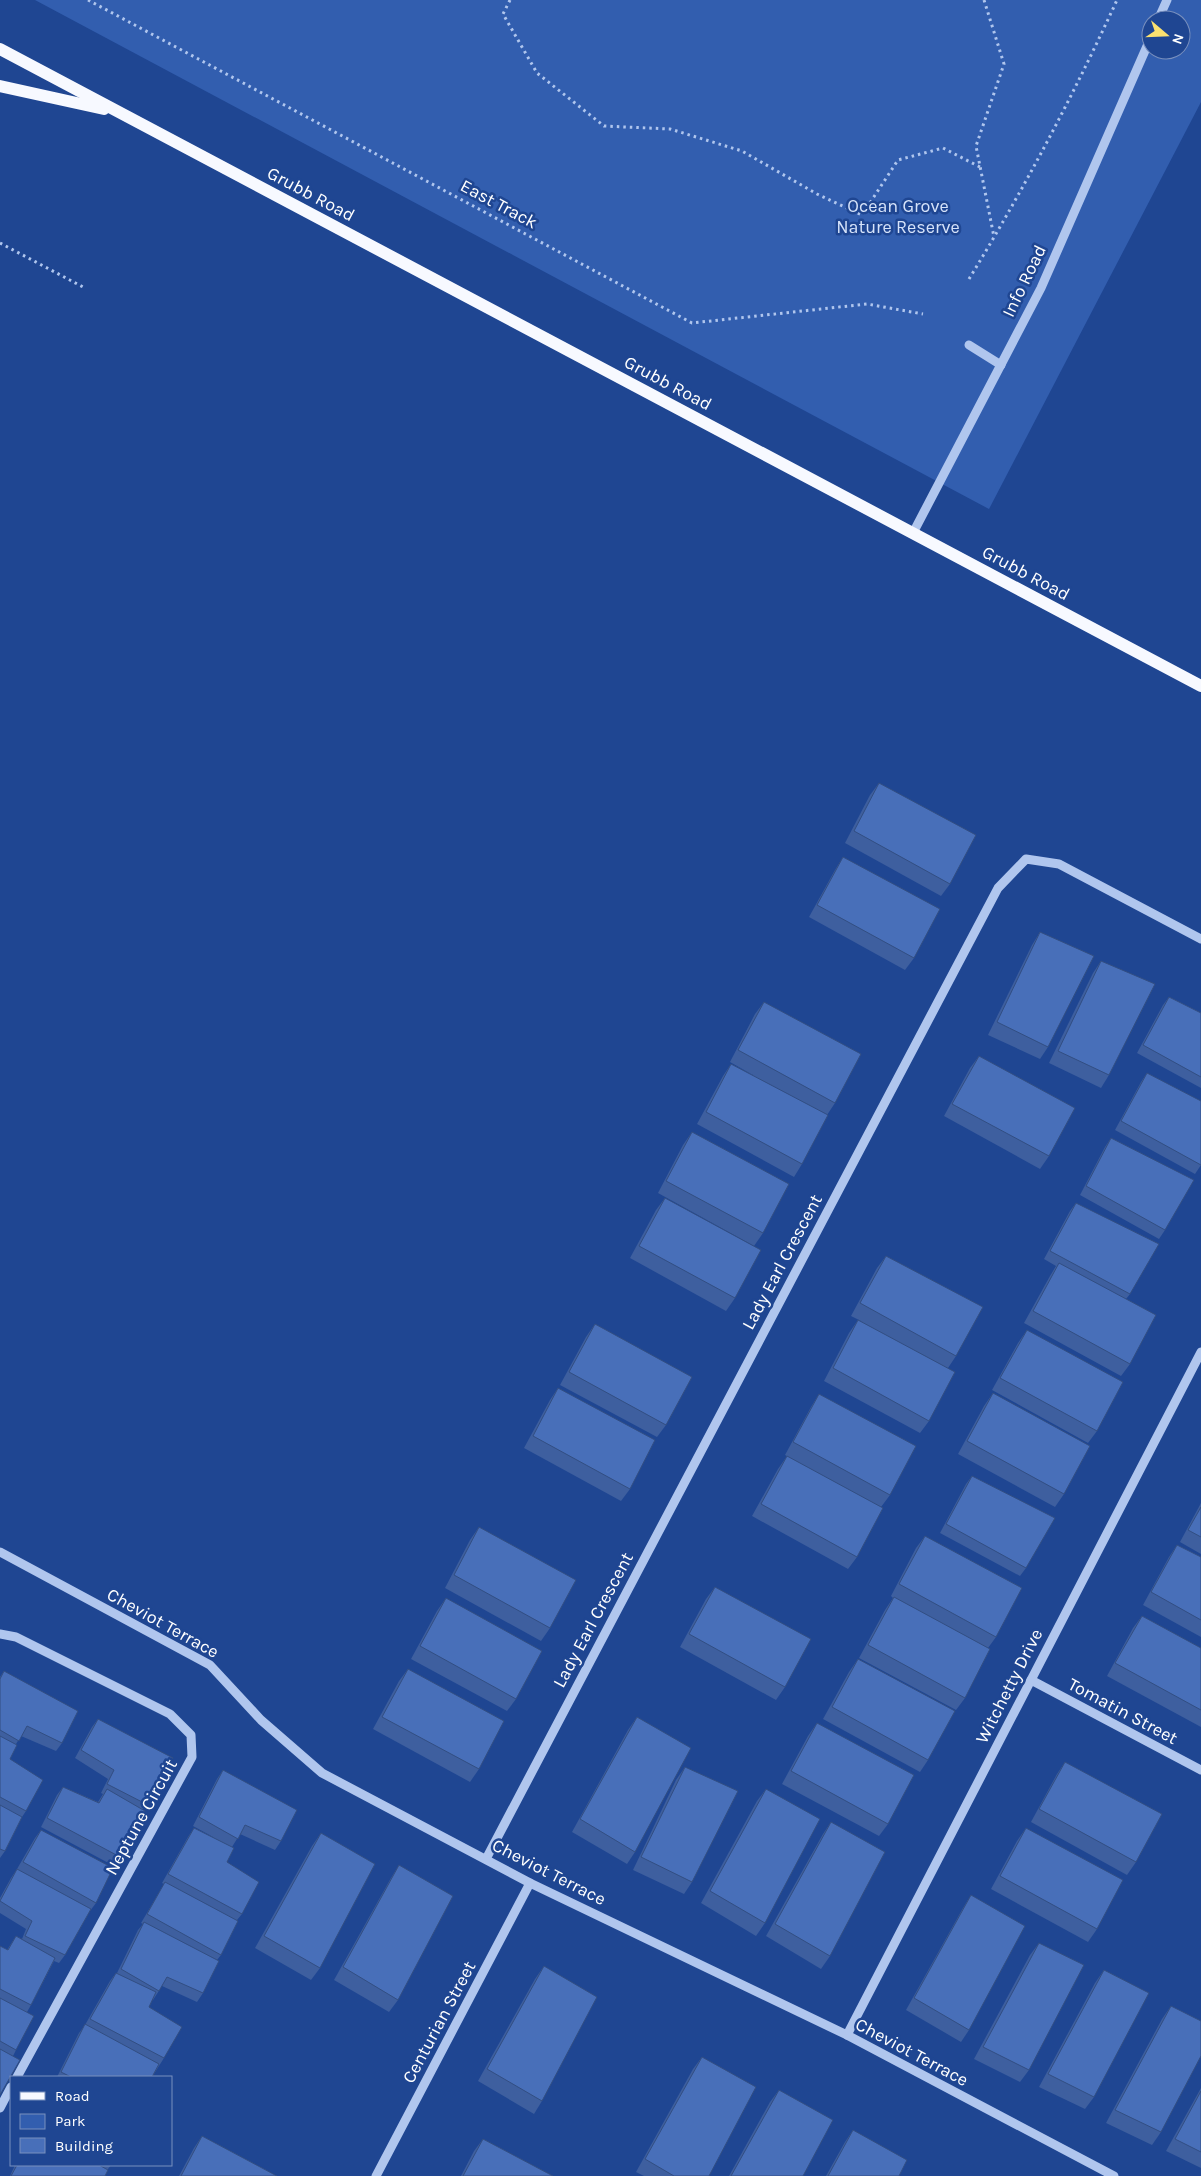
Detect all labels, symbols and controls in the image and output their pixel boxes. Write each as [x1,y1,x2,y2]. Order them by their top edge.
north arrow [1141,10,1191,60]
text: N [1168,32,1187,47]
street label: Grubb Road [263,162,359,226]
street label: East Track [457,175,541,233]
park label: Ocean Grove Nature Reserve [836,195,960,238]
street label: Info Road [997,241,1051,321]
street label: Grubb Road [620,351,716,415]
street label: Grubb Road [978,541,1074,605]
street label: Lady Earl Crescent [737,1190,827,1333]
street label: Lady Earl Crescent [548,1548,638,1691]
street label: Cheviot Terrace [103,1583,223,1663]
street label: Witchetty Drive [971,1625,1047,1747]
street label: Tomatin Street [1064,1673,1182,1749]
street label: Neptune Circuit [100,1755,182,1879]
street label: Cheviot Terrace [488,1834,610,1910]
street label: Centurian Street [398,1957,481,2087]
street label: Cheviot Terrace [852,2013,972,2091]
legend [10,2076,172,2166]
text: Road [55,2087,90,2105]
text: Park [55,2112,85,2130]
text: Building [55,2137,113,2155]

